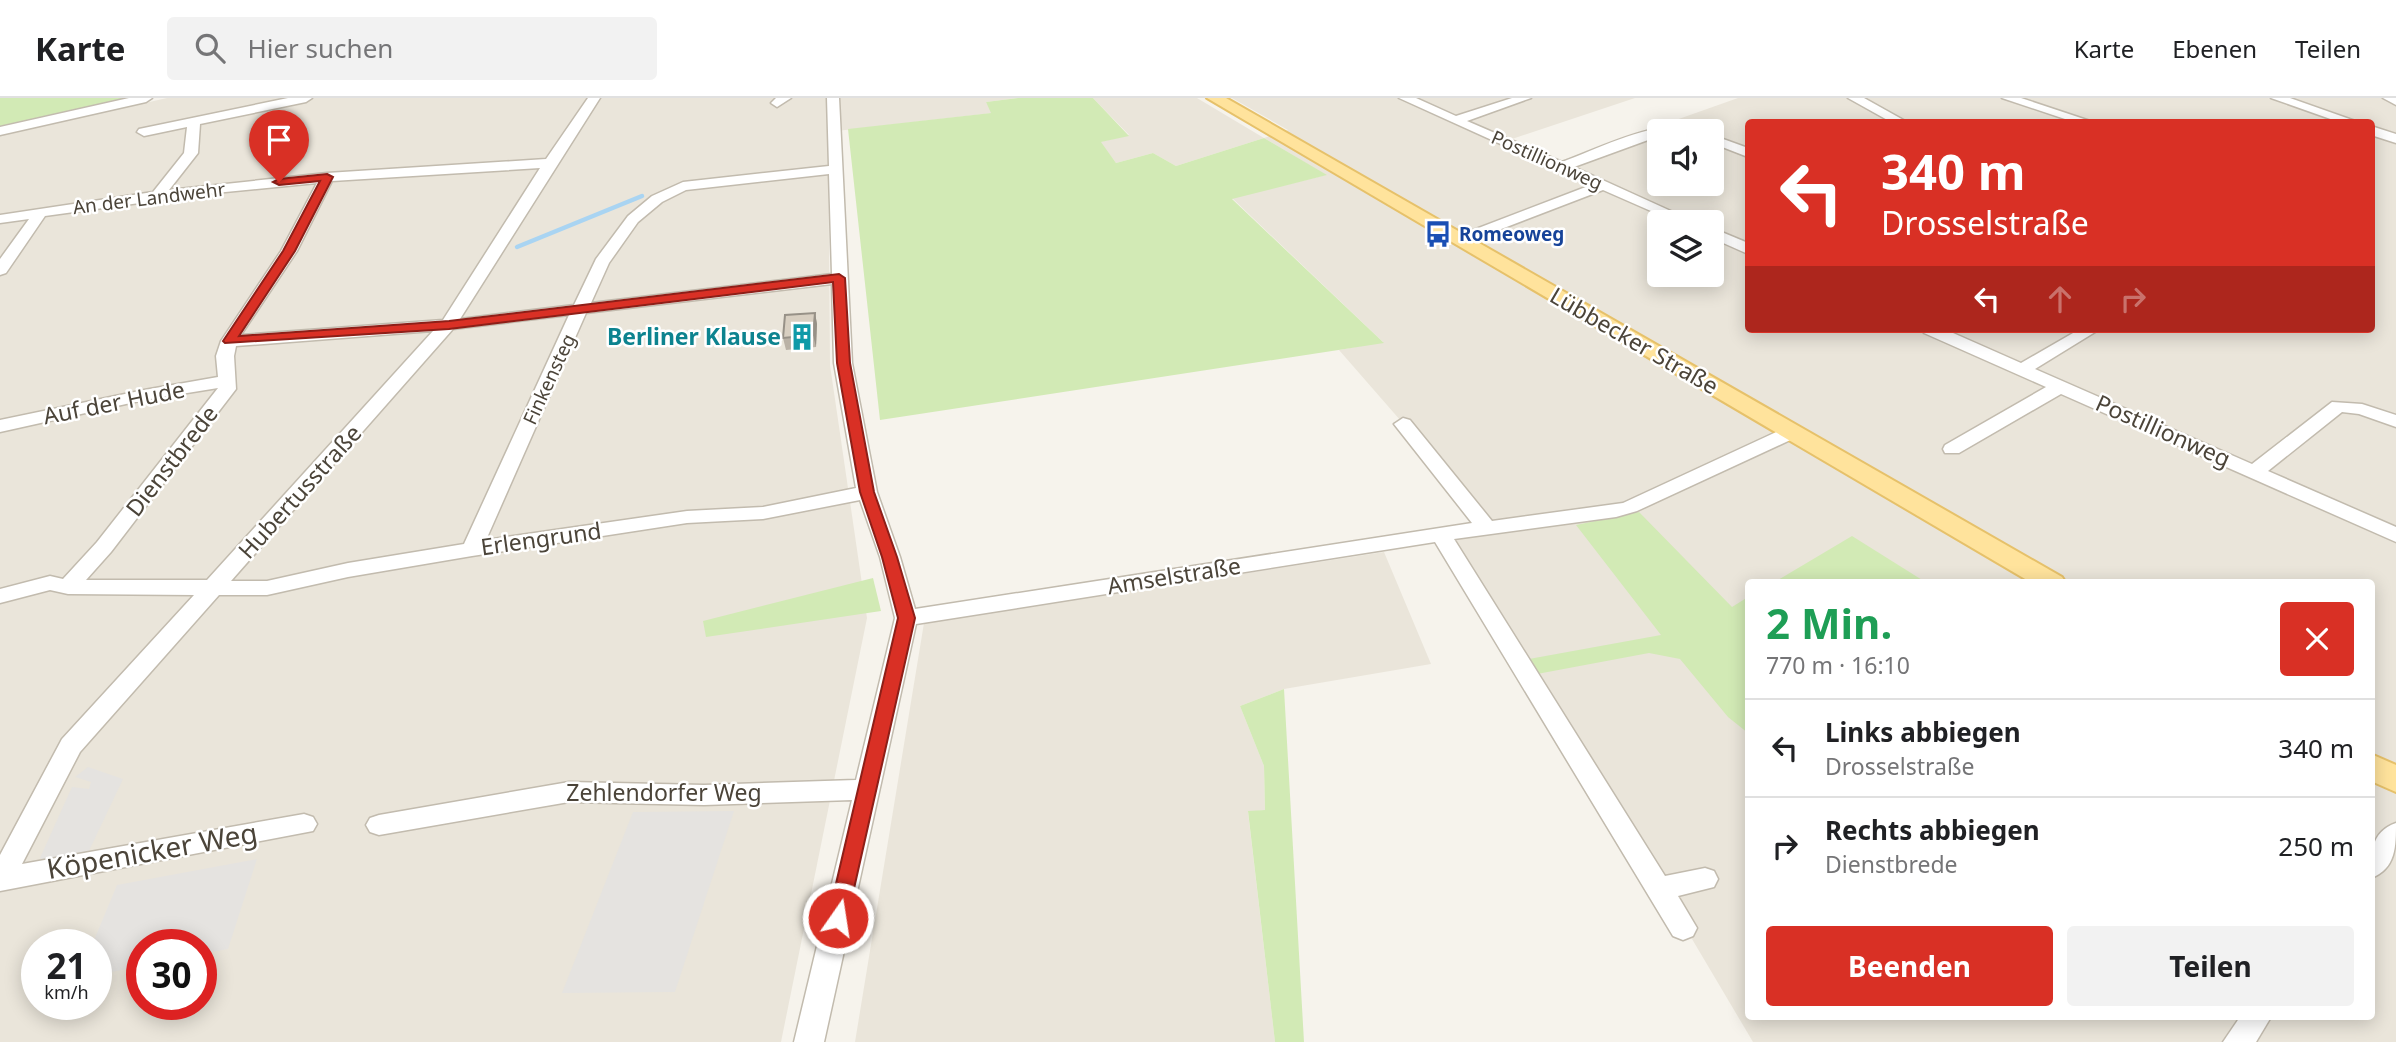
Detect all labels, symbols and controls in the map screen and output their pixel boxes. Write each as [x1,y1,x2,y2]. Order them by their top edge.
search box [167,17,657,80]
text: Karte [35,26,125,71]
icon: search [191,29,229,67]
text: Hier suchen [247,30,393,66]
text: Karte [2074,32,2134,65]
text: Ebenen [2172,32,2257,65]
text: Teilen [2295,32,2361,65]
pin [249,110,309,182]
map controls [1647,119,1724,287]
button: sound [1647,119,1724,196]
icon: arrive [260,121,298,159]
street label: Postillionweg [1487,124,1607,196]
text: 340 m [1881,138,2026,204]
icon: left [1766,147,1857,238]
street label: An der Landwehr [71,176,227,220]
text: Drosselstraße [1881,201,2089,244]
button: layers [1647,210,1724,287]
bus stop icon: Romeoweg [1423,219,1453,249]
place label: Romeoweg [1459,221,1564,247]
street label: Lübbecker Straße [1544,279,1725,401]
icon: left [1968,280,2006,318]
icon: ahead [2041,280,2079,318]
icon: right [2114,280,2152,318]
place label: Berliner Klause [607,320,781,352]
building icon: Berliner Klause [787,322,817,352]
street label: Finkensteg [517,329,581,429]
street label: Auf der Hude [40,373,187,431]
street label: Postillionweg [2091,386,2236,474]
street label: Dienstbrede [118,398,225,522]
street label: Hubertusstraße [230,417,368,565]
street label: Erlengrund [478,514,603,562]
street label: Amselstraße [1105,549,1243,601]
text: 2 Min. [1766,594,1892,651]
button: close [2280,602,2354,676]
text: 770 m · 16:10 [1766,649,1910,681]
text: Links abbiegen [1825,714,2021,750]
icon: left [1766,729,1804,767]
text: 340 m [2278,730,2354,766]
text: Drosselstraße [1825,750,1974,782]
street label: Zehlendorfer Weg [566,776,762,808]
text: Rechts abbiegen [1825,812,2040,848]
street label: Köpenicker Weg [43,813,260,887]
icon: right [1766,827,1804,865]
text: 250 m [2278,828,2354,864]
text: Dienstbrede [1825,848,1958,880]
position arrow [801,881,875,955]
button: Beenden [1766,926,2053,1006]
button: Teilen [2067,926,2354,1006]
speed limit sign: 30 [126,929,217,1020]
text: 21 [46,942,87,989]
text: km/h [44,980,89,1004]

